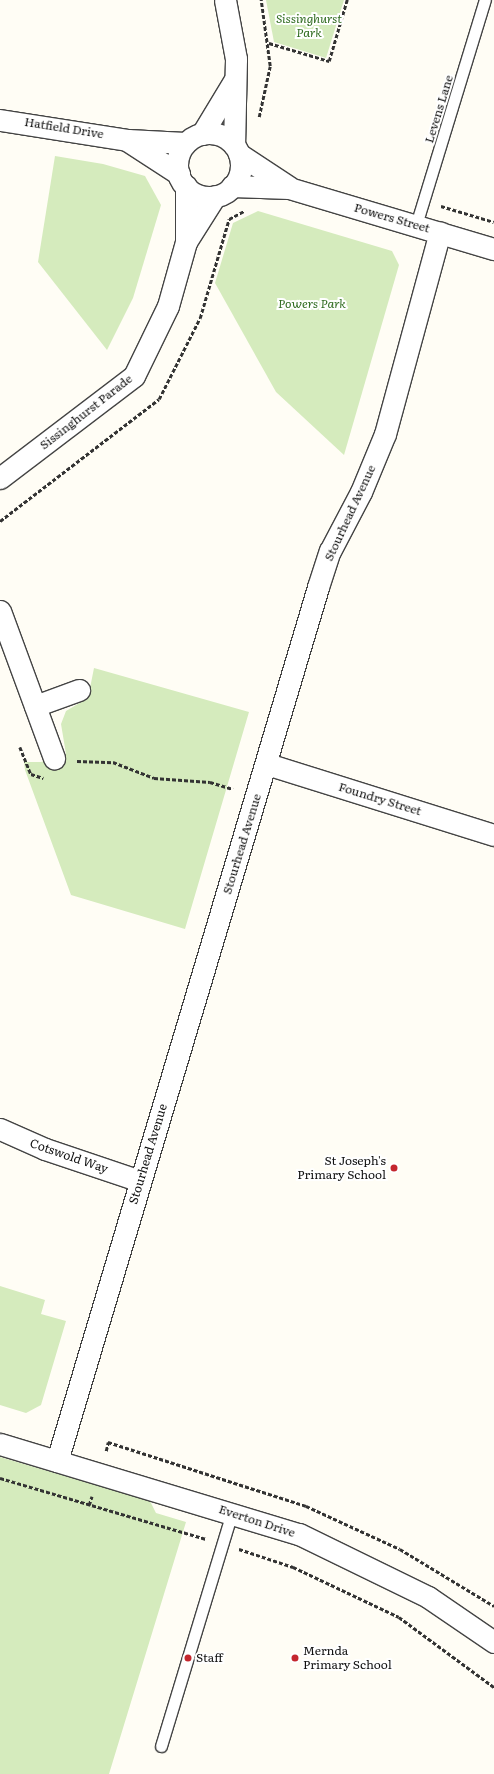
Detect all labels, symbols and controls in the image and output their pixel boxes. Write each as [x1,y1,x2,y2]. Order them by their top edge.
park label: Sissinghurst Park [276,12,342,40]
street label: Levens Lane [422,73,456,145]
street label: Hatfield Drive [23,115,105,141]
street label: Powers Street [352,200,432,236]
park label: Powers Park [278,297,346,311]
street label: Sissinghurst Parade [37,372,135,452]
street label: Stourhead Avenue [321,463,379,563]
street label: Foundry Street [337,780,423,818]
street label: Stourhead Avenue [220,792,264,896]
street label: Stourhead Avenue [126,1102,170,1206]
street label: Cotswold Way [28,1136,110,1176]
place label: St Joseph's Primary School [297,1154,386,1182]
marker: St Joseph's Primary School [389,1163,399,1173]
street label: Everton Drive [217,1502,297,1540]
place label: Mernda Primary School [303,1644,392,1672]
place label: Staff [196,1651,223,1665]
marker: Staff [183,1653,193,1663]
marker: Mernda Primary School [290,1653,300,1663]

